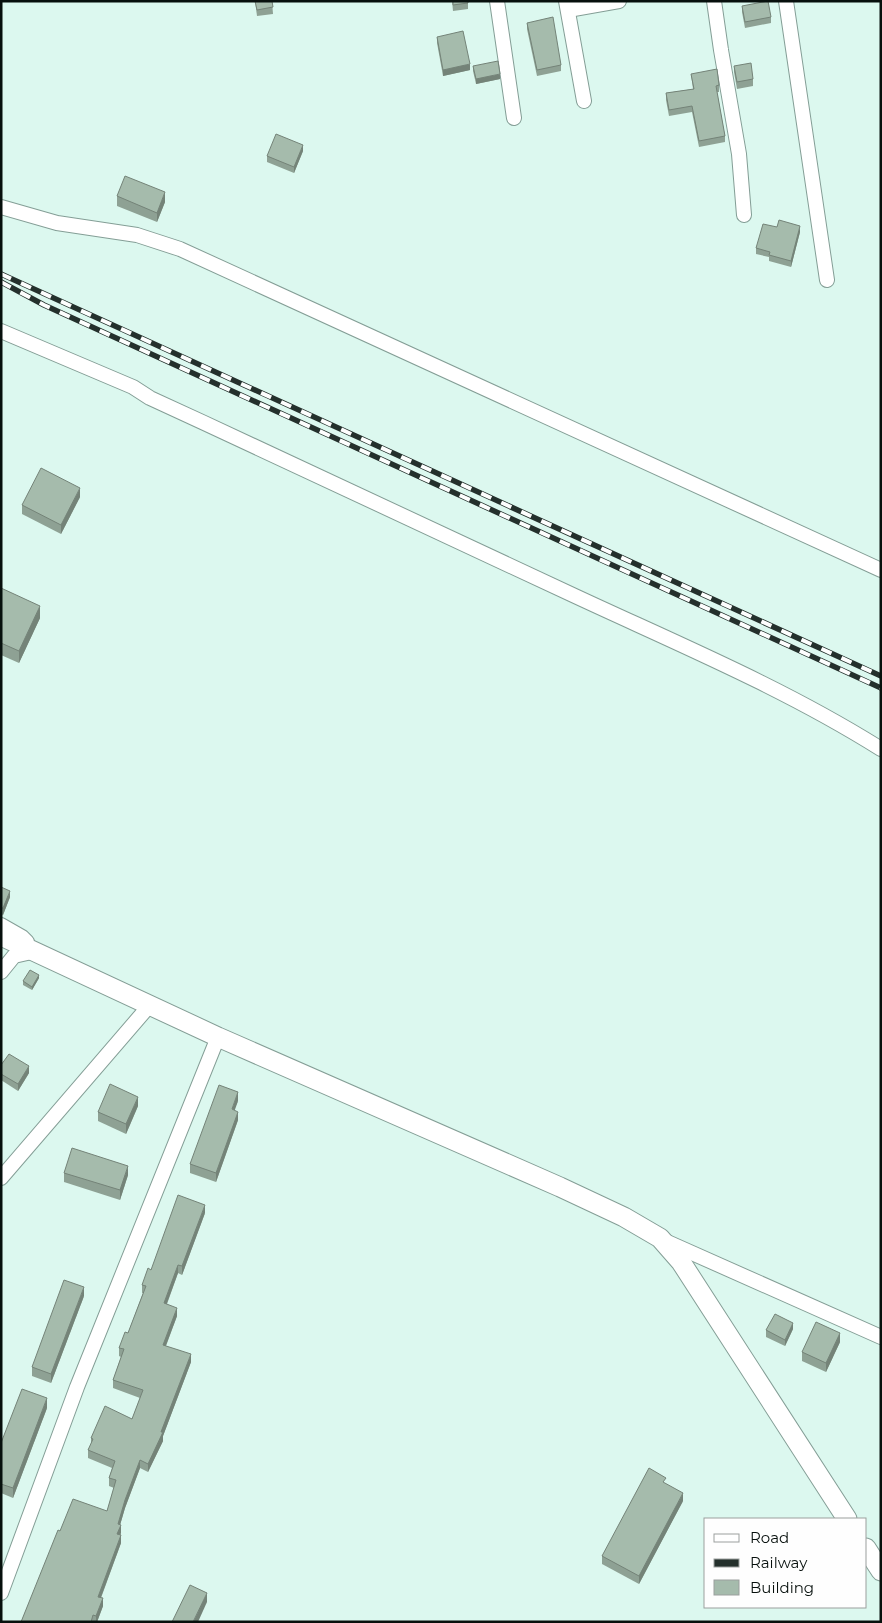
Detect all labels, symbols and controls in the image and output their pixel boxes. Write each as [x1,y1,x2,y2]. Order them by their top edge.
legend [704,1518,867,1608]
text: Road [750,1528,789,1547]
text: Railway [750,1553,808,1572]
text: Building [750,1578,814,1597]

